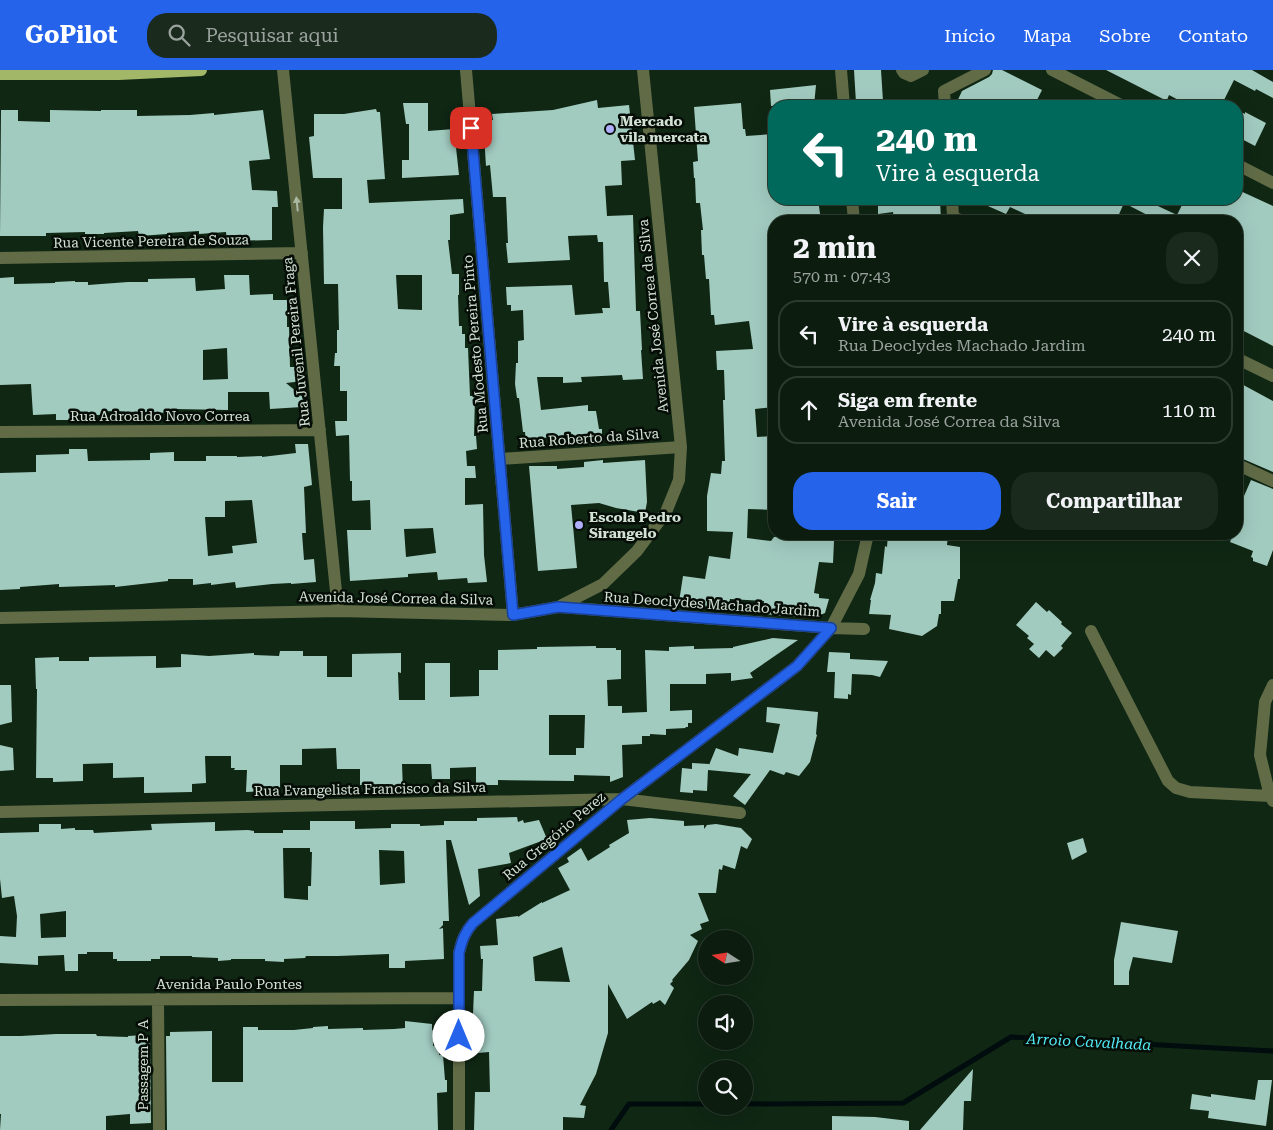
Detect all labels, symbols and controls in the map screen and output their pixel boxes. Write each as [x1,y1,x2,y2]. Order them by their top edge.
search box [147,13,497,58]
text: GoPilot [25,21,117,49]
icon: search [165,21,193,49]
text: Pesquisar aqui [205,24,339,47]
text: Início [944,25,995,46]
text: Mapa [1023,25,1071,46]
text: Sobre [1099,25,1151,46]
text: Contato [1179,25,1248,46]
pin [450,107,492,149]
place label: Mercado vila mercata [620,113,708,145]
icon: arrive [457,114,485,142]
text: 240 m [876,119,977,160]
icon: left [793,120,858,185]
marker: Mercado vila mercata [604,123,616,135]
text: Vire à esquerda [876,161,1039,186]
one-way arrow [293,196,301,212]
street label: Avenida José Correa da Silva [635,218,671,414]
text: 2 min [793,230,876,265]
street label: Rua Vicente Pereira de Souza [53,231,250,251]
button: close [1166,232,1218,284]
street label: Rua Modesto Pereira Pinto [459,254,491,434]
street label: Rua Juvenil Pereira Fraga [279,256,313,428]
text: 570 m · 07:43 [793,267,891,286]
text: Vire à esquerda [838,313,988,336]
icon: left [795,320,823,348]
text: 240 m [1162,323,1216,346]
text: Rua Deoclydes Machado Jardim [838,336,1086,355]
text: Siga em frente [838,389,977,412]
icon: ahead [795,396,823,424]
text: 110 m [1162,399,1216,422]
street label: Rua Adroaldo Novo Correa [70,408,250,424]
text: Avenida José Correa da Silva [838,412,1060,431]
street label: Rua Roberto da Silva [518,425,660,451]
button: Sair [793,472,1001,530]
button: Compartilhar [1011,472,1218,530]
place label: Escola Pedro Sirangelo [589,509,681,541]
marker: Escola Pedro Sirangelo [573,519,585,531]
street label: Avenida José Correa da Silva [299,588,494,608]
street label: Rua Deoclydes Machado Jardim [603,588,821,620]
street label: Rua Evangelista Francisco da Silva [254,779,487,799]
street label: Rua Gregório Perez [500,788,609,883]
north arrow [698,930,752,985]
map controls [698,930,753,1115]
street label: Avenida Paulo Pontes [156,976,302,992]
button: sound [698,995,753,1050]
position arrow [432,1009,484,1061]
street label: Passagem P A [135,1019,151,1110]
water label: Arroio Cavalhada [1025,1030,1152,1054]
button: search [698,1060,753,1115]

